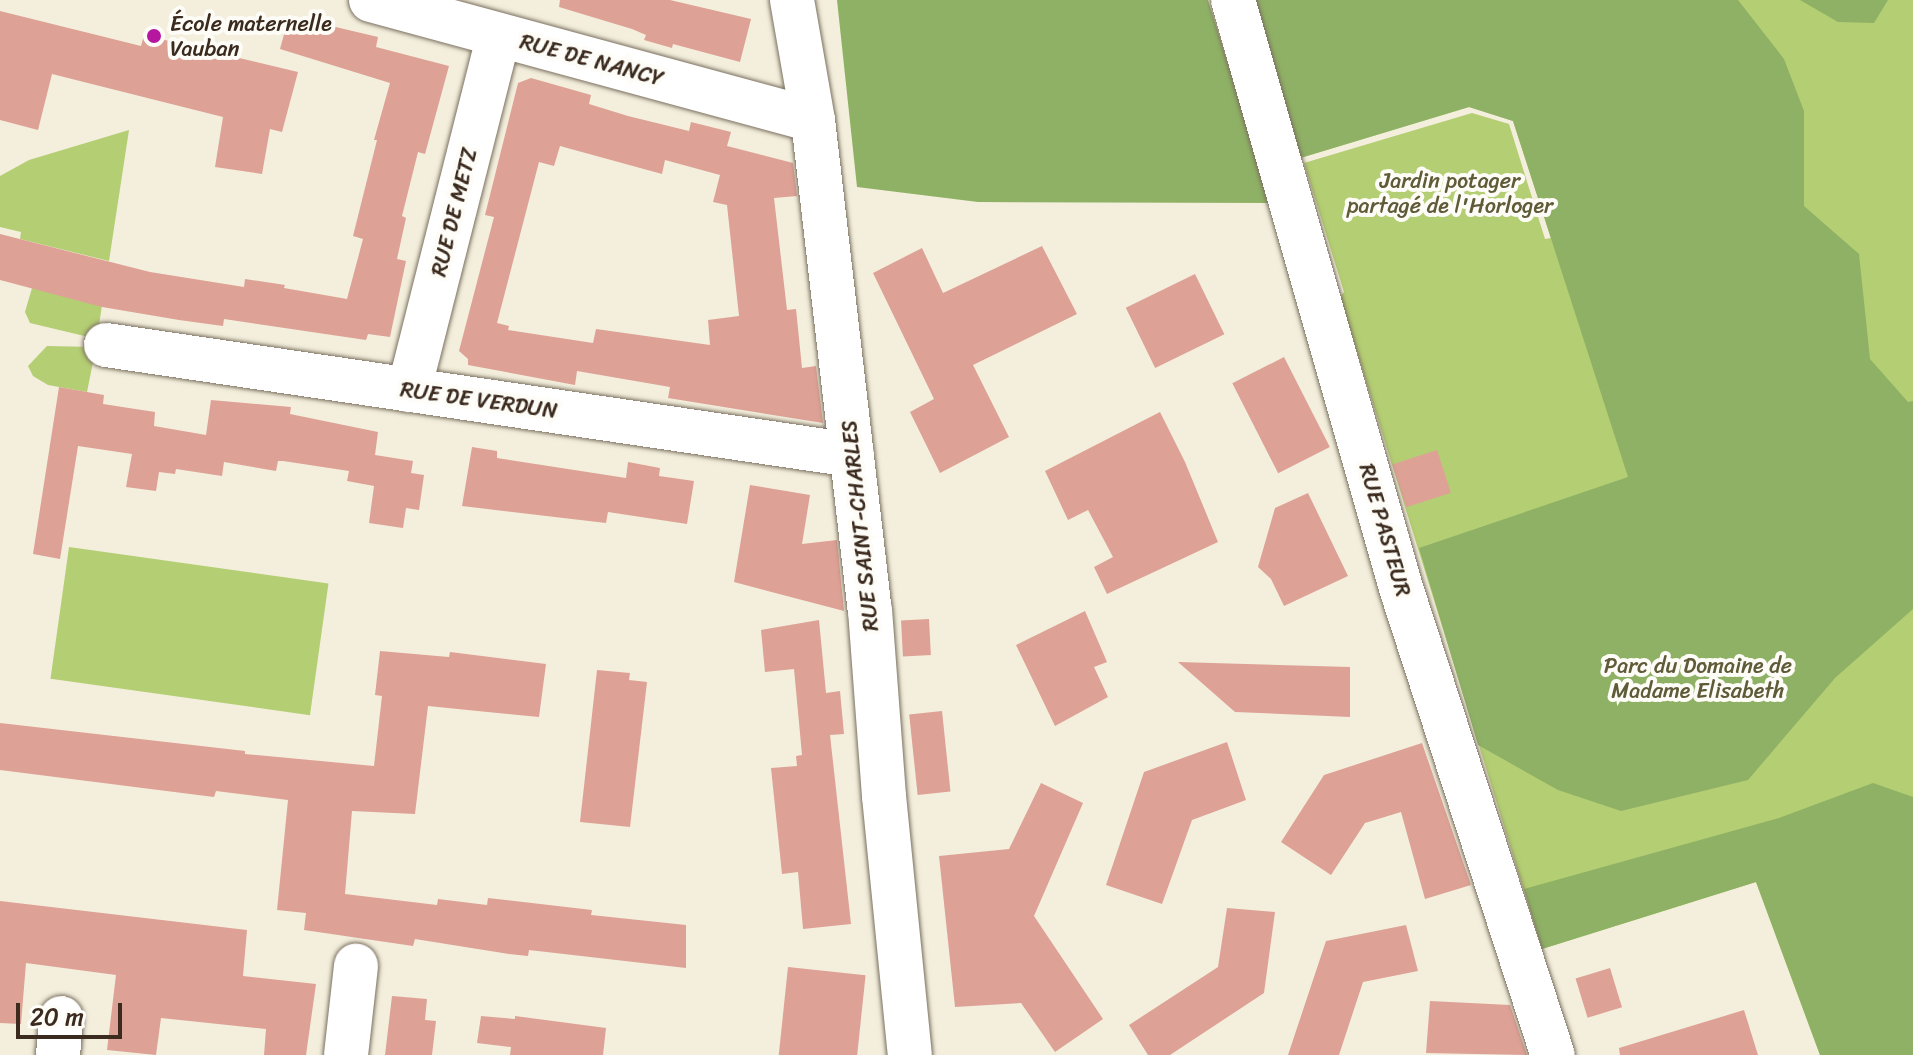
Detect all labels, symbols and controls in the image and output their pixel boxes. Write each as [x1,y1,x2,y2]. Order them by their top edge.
place label: École maternelle Vauban [170,10,332,62]
marker: École maternelle Vauban [145,27,163,45]
street label: RUE DE NANCY [517,28,667,92]
street label: RUE DE METZ [425,145,483,279]
park label: Jardin potager partagé de l'Horloger [1347,167,1553,218]
street label: RUE DE VERDUN [400,376,558,424]
street label: RUE SAINT-CHARLES [836,420,884,632]
street label: RUE PASTEUR [1354,461,1416,599]
park label: Parc du Domaine de Madame Elisabeth [1603,652,1793,704]
scale bar [20,987,126,1037]
text: 20 m [30,996,84,1038]

